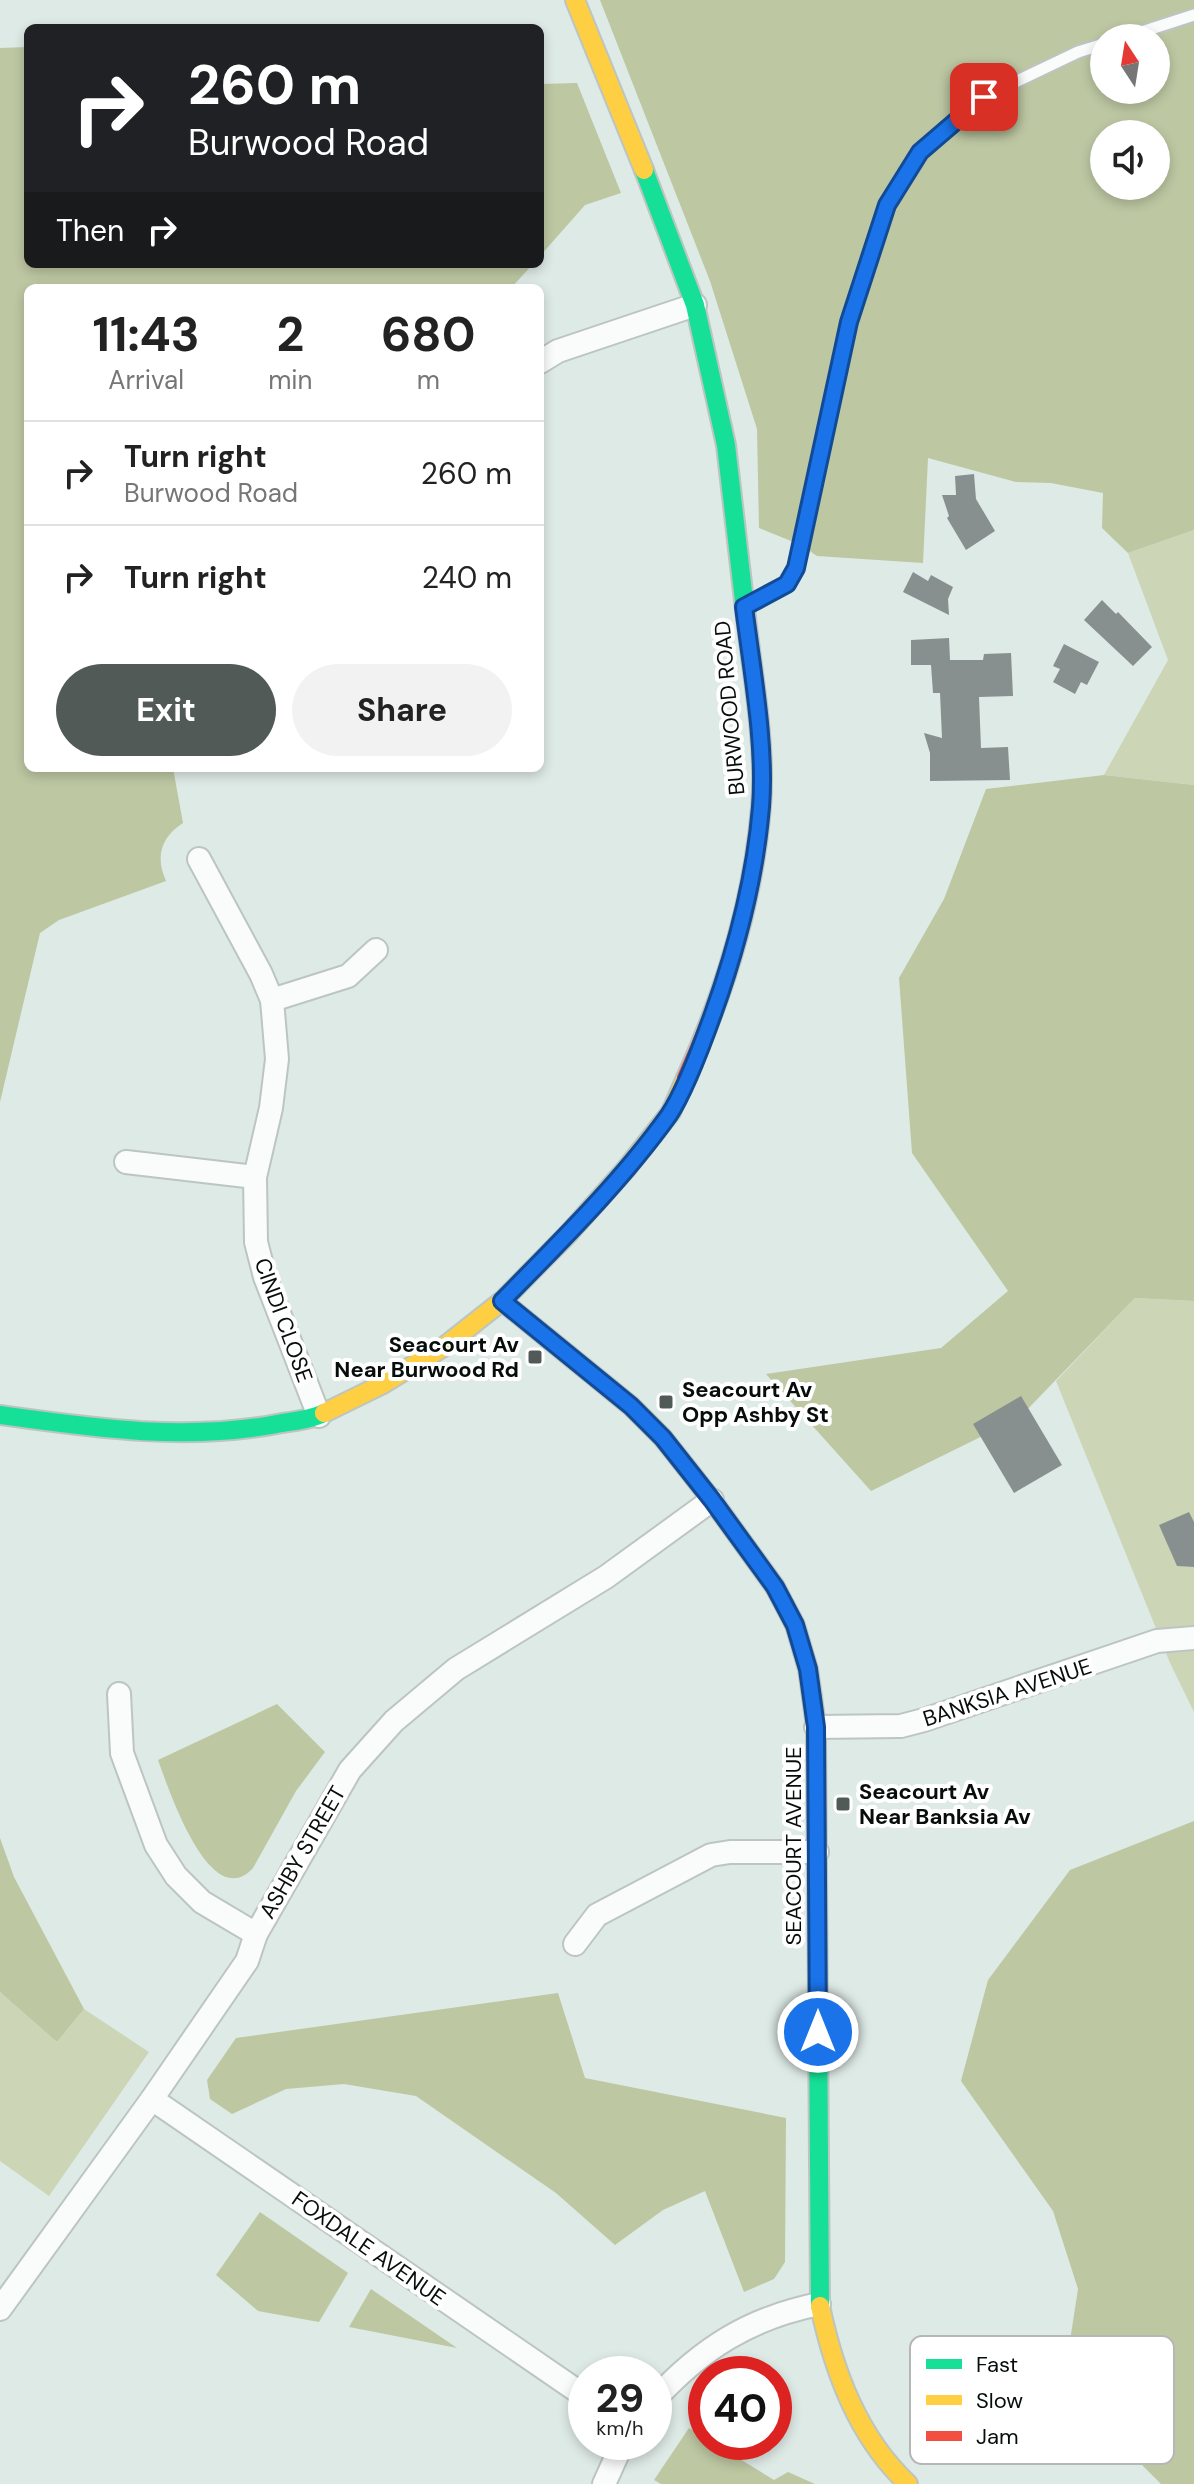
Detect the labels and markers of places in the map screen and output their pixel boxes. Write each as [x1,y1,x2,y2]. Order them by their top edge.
pin [950,63,1018,131]
place label: Seacourt Av Near Burwood Rd [334,1330,520,1384]
marker: Seacourt Av Near Burwood Rd [526,1348,544,1366]
place label: Seacourt Av Opp Ashby St [682,1375,829,1429]
marker: Seacourt Av Opp Ashby St [657,1393,675,1411]
place label: Seacourt Av Near Banksia Av [859,1777,1031,1831]
marker: Seacourt Av Near Banksia Av [834,1795,852,1813]

